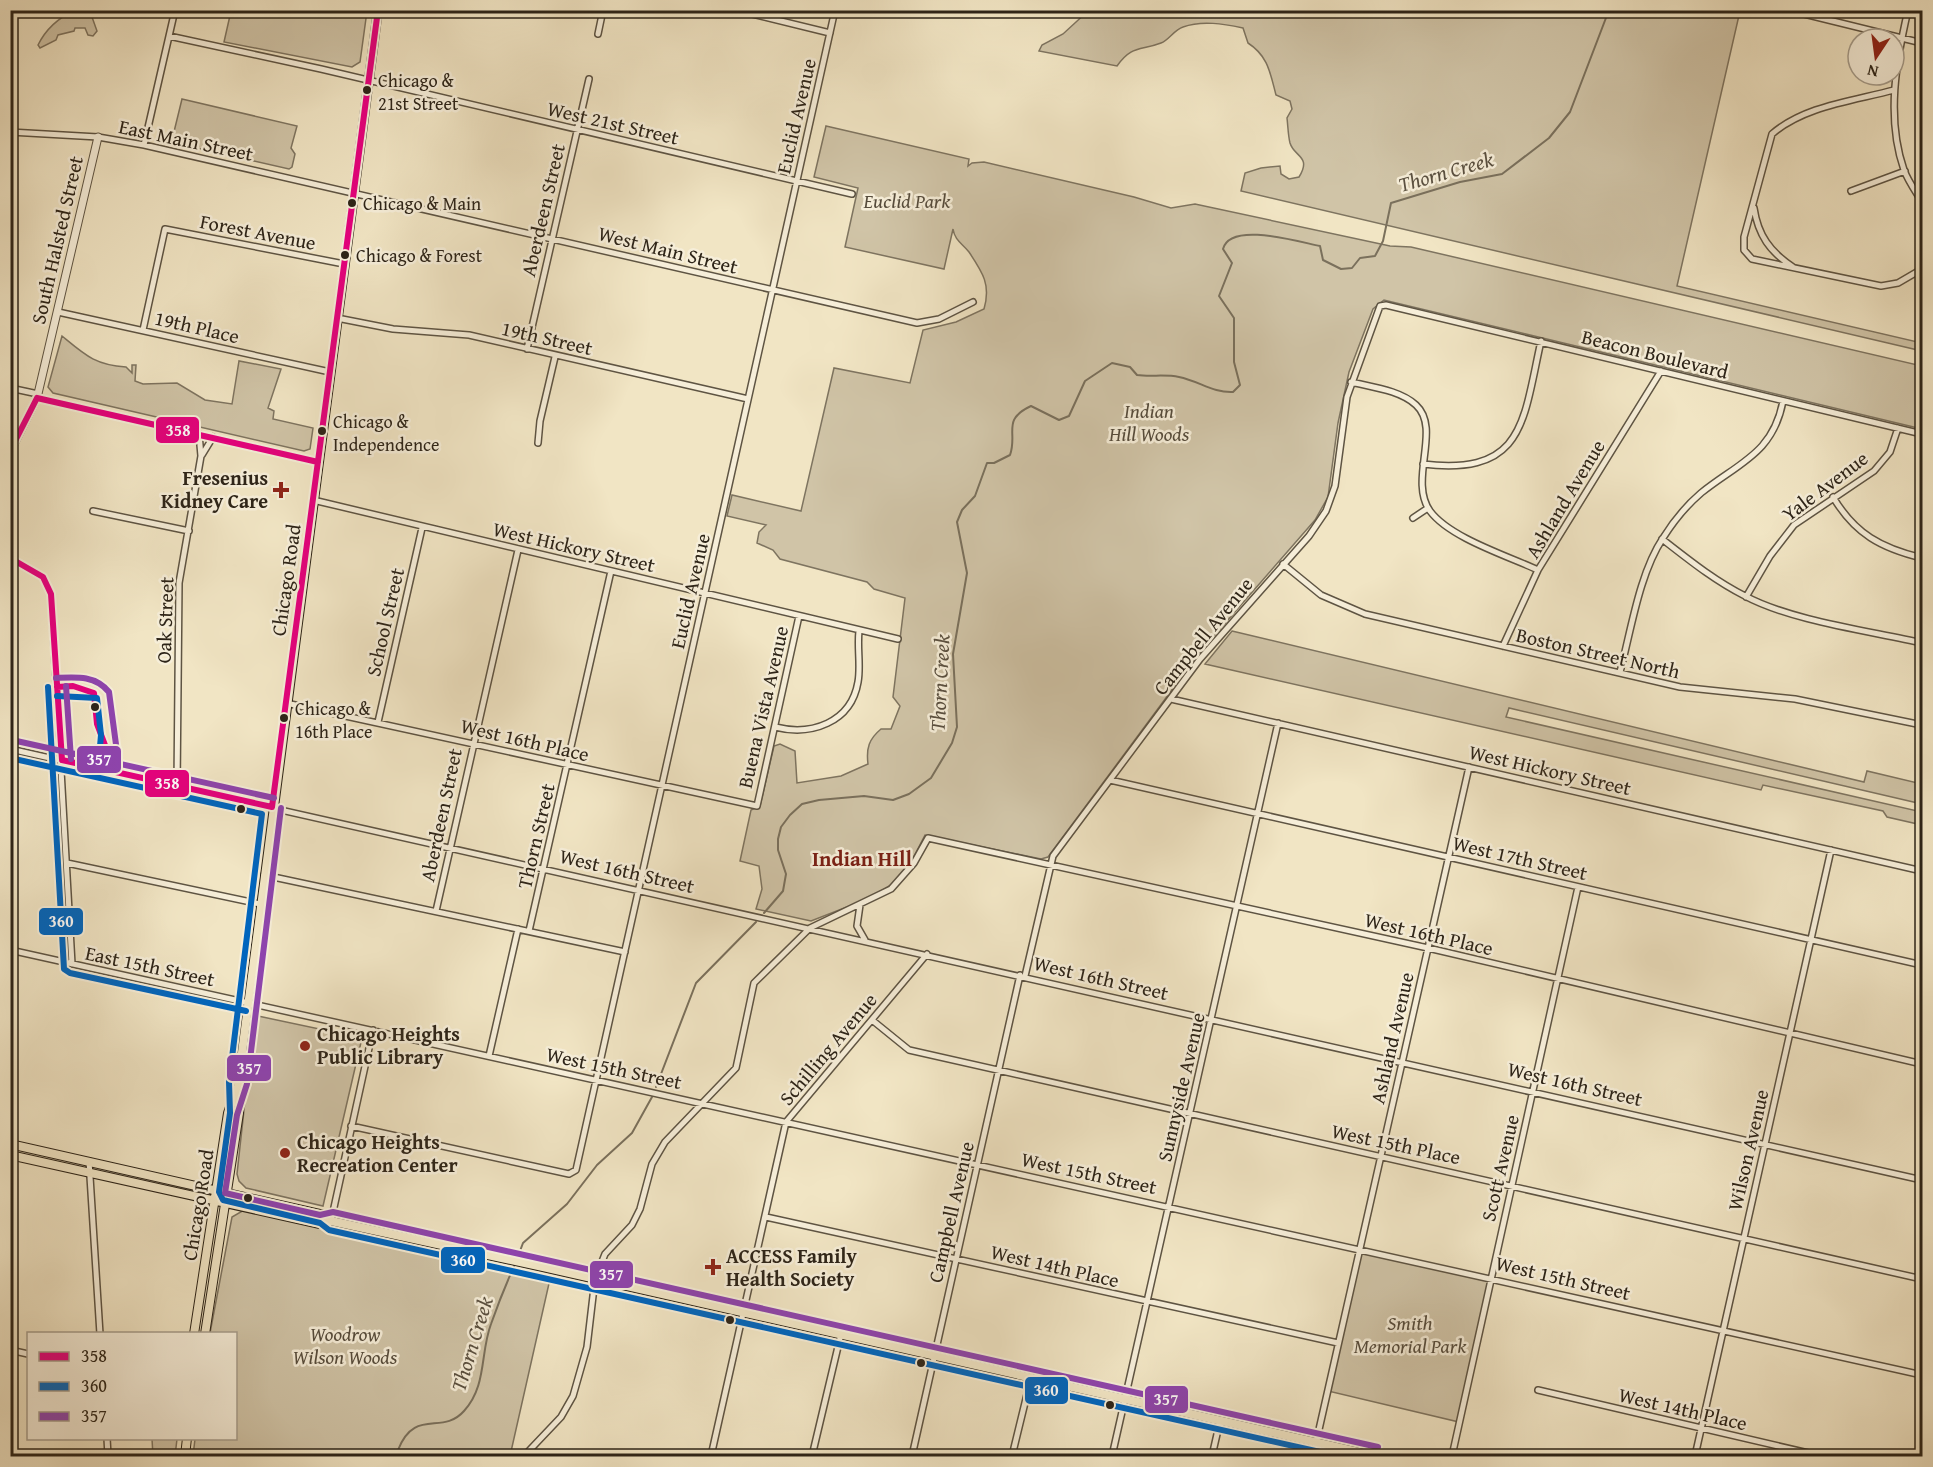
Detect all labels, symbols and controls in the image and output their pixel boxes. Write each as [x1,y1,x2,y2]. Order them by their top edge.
north arrow [1846,27,1906,87]
street label: Euclid Avenue [768,55,823,176]
text: N [1864,59,1881,85]
place label: Chicago & 21st Street [378,67,459,117]
marker: Chicago & 21st Street [361,84,373,96]
street label: West 21st Street [544,93,682,152]
street label: East Main Street [116,111,256,168]
street label: Aberdeen Street [513,141,572,279]
water label: Thorn Creek [1395,143,1497,200]
street label: South Halsted Street [23,153,90,327]
park label: Euclid Park [863,186,951,215]
place label: Chicago & Main [363,190,481,217]
marker: Chicago & Main [346,197,358,209]
street label: Forest Avenue [198,206,318,257]
street label: West Main Street [595,218,741,281]
place label: Chicago & Forest [356,242,483,269]
marker: Chicago & Forest [339,249,351,261]
street label: 19th Place [152,303,242,350]
street label: 19th Street [499,313,595,362]
street label: Beacon Boulevard [1579,321,1732,386]
park label: Indian Hill Woods [1108,396,1190,448]
place label: Chicago & Independence [333,408,440,458]
line badge: 358 [155,416,200,444]
text: 358 [166,418,190,442]
marker: Chicago & Independence [316,425,328,437]
street label: Ashland Avenue [1518,434,1612,564]
street label: Yale Avenue [1776,444,1874,528]
place label: Fresenius Kidney Care [161,463,268,515]
marker: Fresenius Kidney Care [272,481,290,499]
street label: West Hickory Street [490,514,658,579]
street label: Chicago Road [263,522,308,638]
street label: Euclid Avenue [662,530,717,651]
street label: School Street [358,565,411,679]
street label: Campbell Avenue [1146,570,1259,701]
street label: Oak Street [148,576,181,664]
street label: Boston Street North [1513,620,1683,685]
street label: Buena Vista Avenue [730,623,795,791]
water label: Thorn Creek [921,633,958,732]
place label: Chicago & 16th Place [295,695,372,745]
unlabelled marker [89,701,101,713]
street label: West 16th Place [458,711,592,768]
marker: Chicago & 16th Place [278,712,290,724]
street label: West Hickory Street [1466,737,1634,802]
line badge: 357 [76,745,122,774]
street label: Aberdeen Street [412,746,469,884]
text: 357 [87,747,111,771]
line badge: 358 [144,769,190,798]
text: 358 [155,771,179,795]
street label: Thorn Street [509,780,562,891]
unlabelled marker [235,803,247,815]
street label: West 17th Street [1450,828,1590,887]
street label: West 16th Street [557,841,697,900]
district label: Indian Hill [812,843,912,874]
street label: West 16th Place [1362,905,1496,962]
line badge: 360 [38,907,84,936]
text: 360 [49,909,73,933]
street label: East 15th Street [83,938,217,993]
street label: West 16th Street [1031,948,1171,1007]
street label: Ashland Avenue [1362,969,1421,1107]
street label: Schilling Avenue [772,986,883,1111]
street label: Sunnyside Avenue [1149,1009,1212,1164]
place label: Chicago Heights Public Library [317,1019,460,1071]
marker: Chicago Heights Public Library [298,1039,312,1053]
street label: West 15th Street [544,1039,684,1096]
line badge: 357 [226,1054,272,1082]
street label: West 16th Street [1505,1054,1645,1113]
text: 357 [237,1056,261,1080]
street label: Wilson Avenue [1719,1086,1776,1213]
street label: Scott Avenue [1473,1112,1526,1224]
street label: West 15th Place [1329,1116,1463,1171]
place label: Chicago Heights Recreation Center [297,1127,458,1179]
street label: Campbell Avenue [920,1138,981,1285]
street label: West 15th Street [1019,1144,1159,1201]
marker: Chicago Heights Recreation Center [278,1146,292,1160]
street label: Chicago Road [174,1147,221,1263]
unlabelled marker [242,1192,254,1204]
street label: West 14th Place [988,1237,1122,1294]
place label: ACCESS Family Health Society [726,1241,858,1293]
line badge: 360 [440,1246,486,1274]
text: 360 [451,1248,475,1272]
street label: West 15th Street [1493,1248,1633,1307]
marker: ACCESS Family Health Society [704,1258,722,1276]
line badge: 357 [589,1260,634,1289]
text: 357 [599,1262,623,1286]
water label: Thorn Creek [442,1292,501,1395]
park label: Smith Memorial Park [1354,1308,1467,1360]
unlabelled marker [724,1314,736,1326]
park label: Woodrow Wilson Woods [293,1319,398,1371]
legend [27,1332,237,1440]
text: 358 [81,1342,107,1369]
unlabelled marker [915,1357,927,1369]
text: 360 [81,1372,107,1399]
line badge: 360 [1024,1376,1069,1405]
text: 360 [1034,1378,1058,1402]
street label: West 14th Place [1616,1380,1750,1437]
line badge: 357 [1144,1385,1189,1414]
text: 357 [1154,1387,1178,1411]
unlabelled marker [1104,1399,1116,1411]
text: 357 [81,1402,107,1429]

